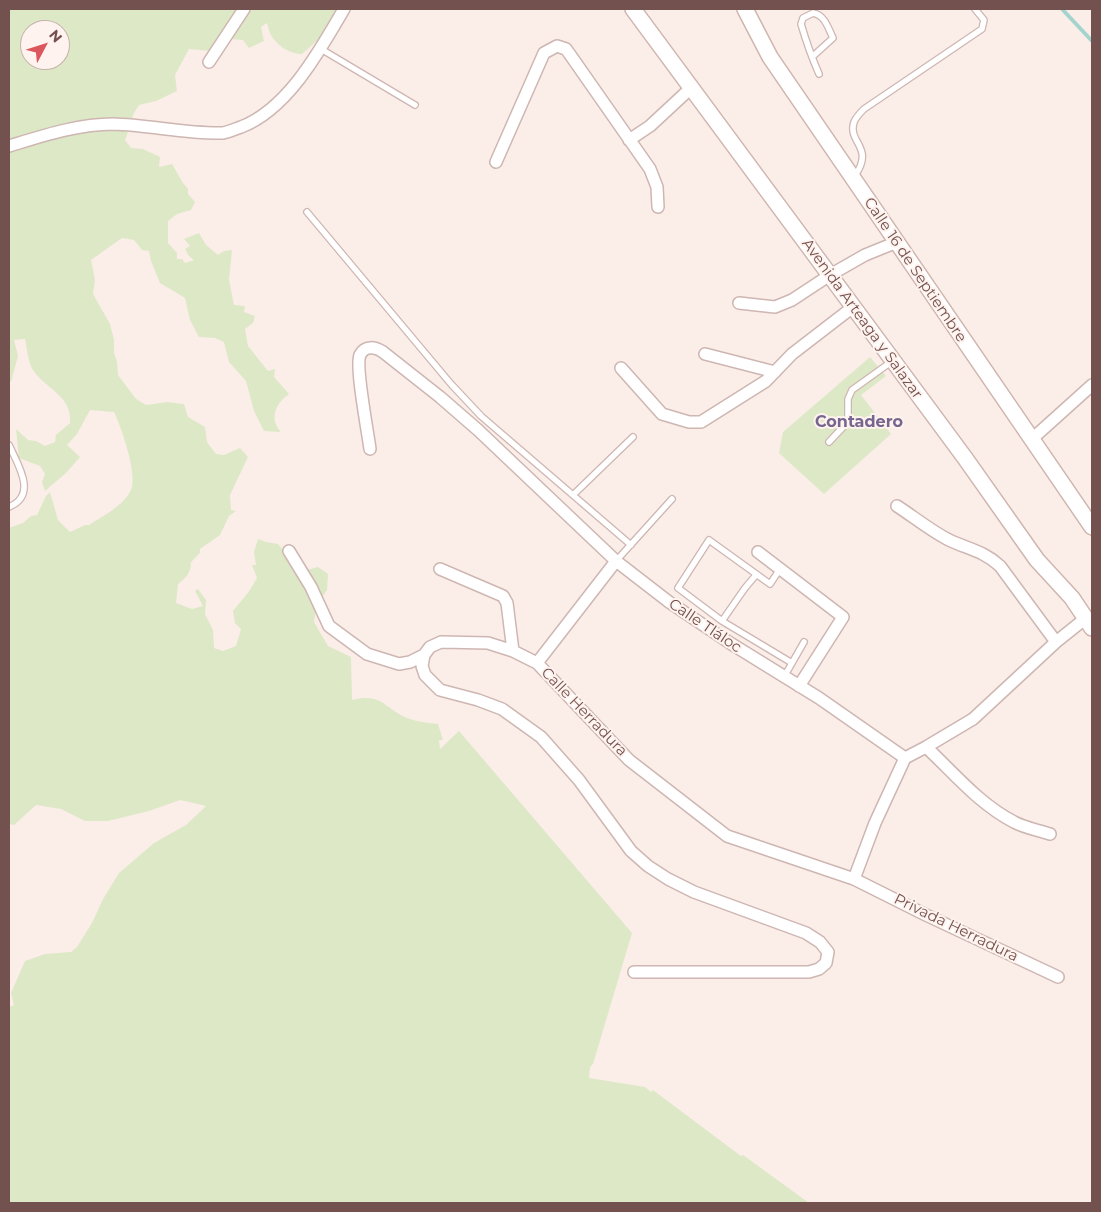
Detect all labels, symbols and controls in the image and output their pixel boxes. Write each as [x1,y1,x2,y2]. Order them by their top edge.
north arrow [20,20,70,70]
text: N [45,26,66,46]
street label: Calle 16 de Septiembre [860,194,970,346]
street label: Avenida Arteaga y Salazar [798,235,926,403]
district label: Contadero [815,412,903,432]
street label: Calle Tláloc [665,595,745,657]
street label: Calle Herradura [537,664,631,760]
street label: Privada Herradura [891,890,1021,966]

